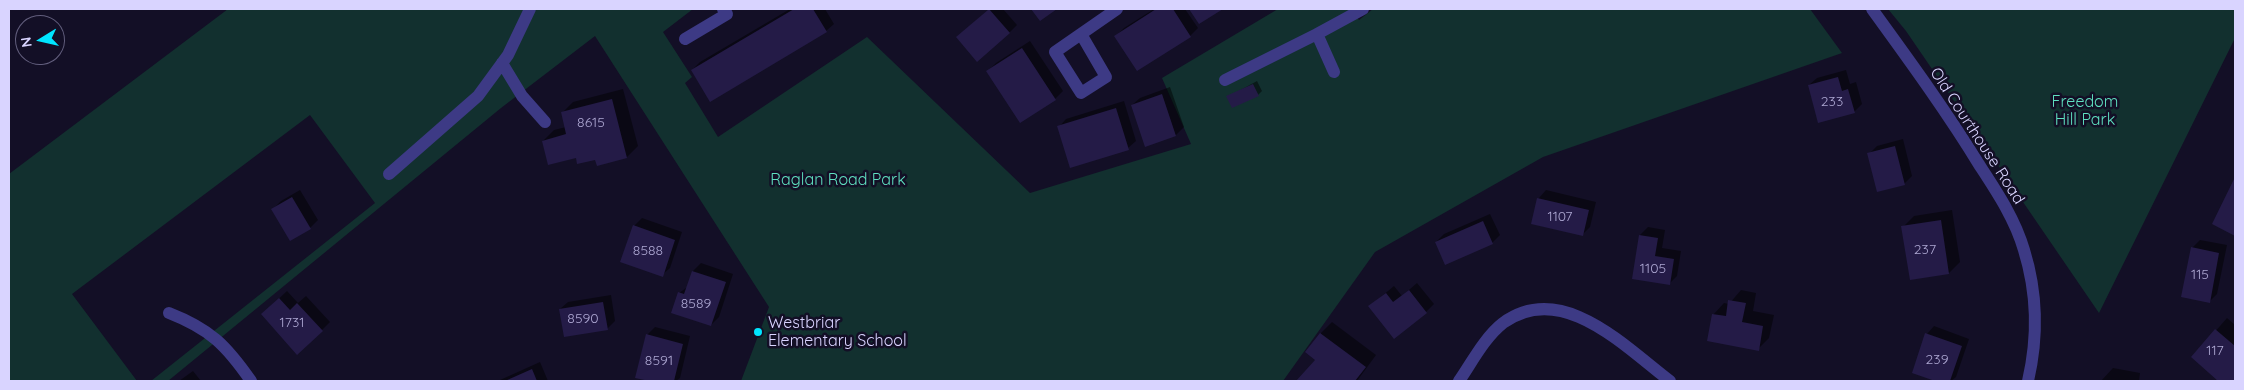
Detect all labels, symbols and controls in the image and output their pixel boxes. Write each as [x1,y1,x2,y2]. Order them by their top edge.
north arrow [15,15,65,65]
text: N [16,36,36,49]
street label: Old Courthouse Road [1926,64,2028,208]
park label: Freedom Hill Park [2052,92,2118,130]
house number: 233 [1821,94,1843,110]
house number: 8615 [577,115,605,131]
park label: Raglan Road Park [770,170,906,190]
house number: 1107 [1547,209,1573,225]
house number: 237 [1914,242,1936,258]
house number: 8588 [633,243,663,259]
house number: 1105 [1640,261,1666,277]
house number: 115 [2191,267,2209,283]
house number: 8589 [681,296,711,312]
house number: 8590 [567,311,599,327]
place label: Westbriar Elementary School [768,313,907,351]
house number: 1731 [280,315,304,331]
marker: Westbriar Elementary School [752,326,764,338]
house number: 117 [2206,343,2224,359]
house number: 239 [1926,352,1948,368]
house number: 8591 [645,353,673,369]

